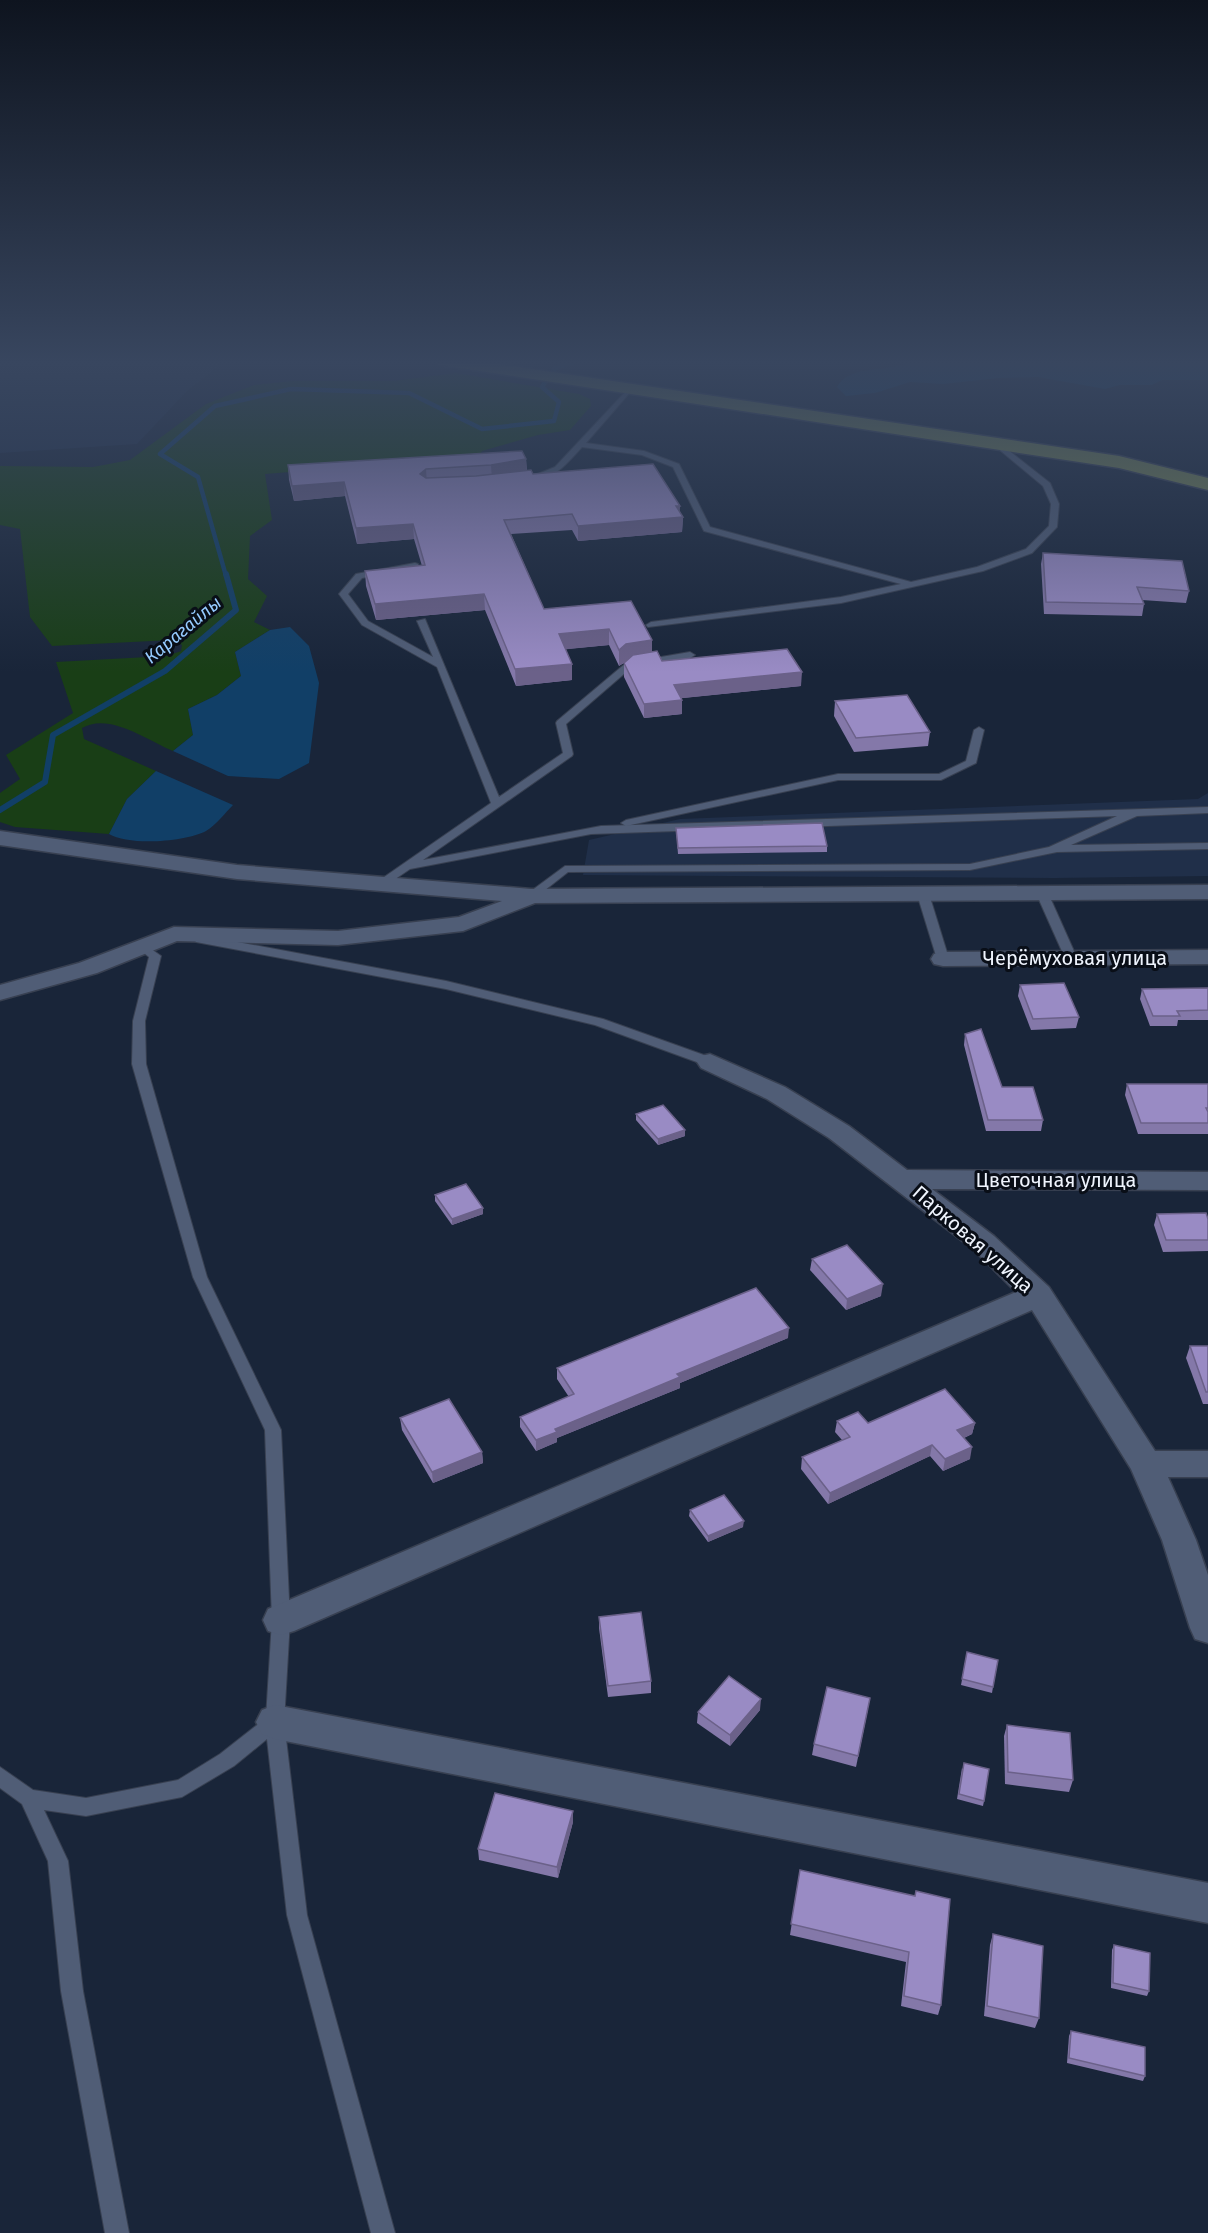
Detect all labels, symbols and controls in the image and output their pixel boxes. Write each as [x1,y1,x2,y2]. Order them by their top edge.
water label: Карагайлы [140,592,226,668]
street label: Черёмуховая улица [983,946,1167,970]
street label: Цветочная улица [976,1168,1136,1192]
street label: Парковая улица [908,1180,1038,1298]

